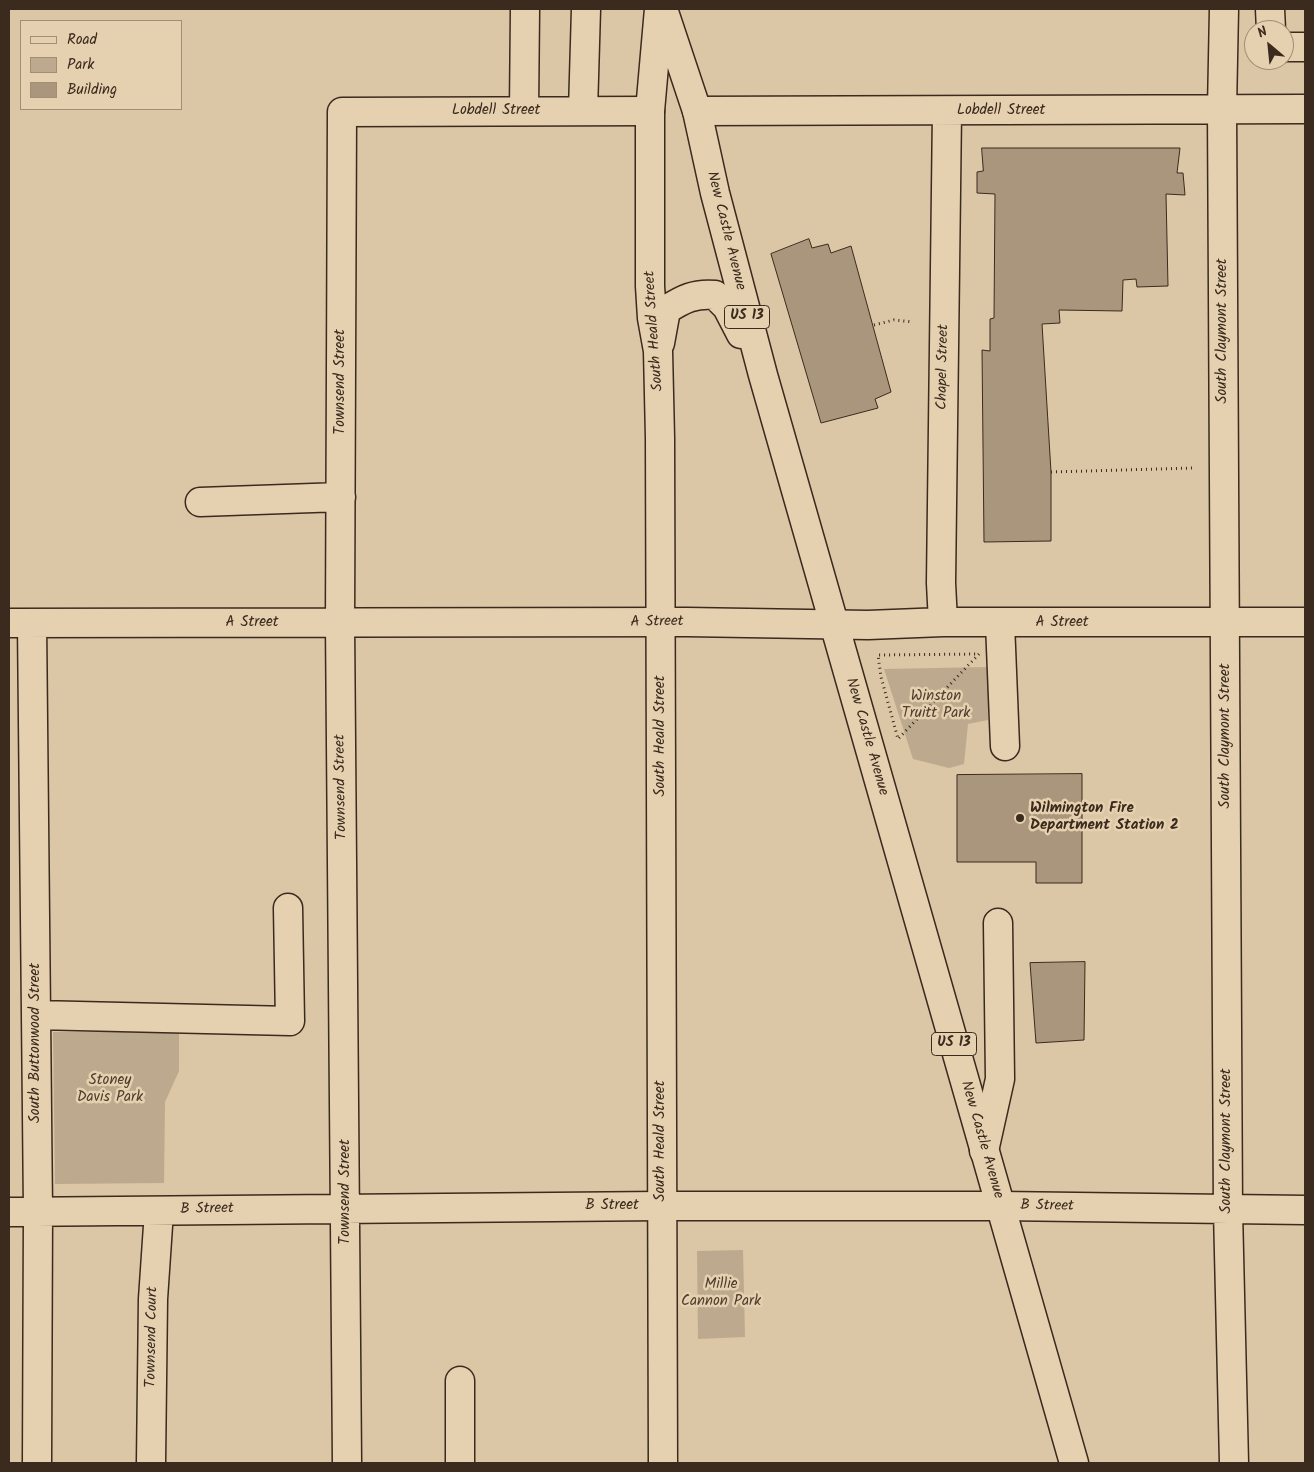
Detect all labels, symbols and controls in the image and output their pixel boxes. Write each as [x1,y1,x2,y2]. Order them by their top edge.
legend [20,20,182,110]
north arrow [1244,20,1294,70]
text: N [1253,21,1271,44]
text: Road [67,28,97,52]
text: Park [67,53,94,77]
text: Building [67,78,117,102]
street label: Lobdell Street [452,102,540,120]
street label: Lobdell Street [957,102,1045,120]
street label: New Castle Avenue [702,170,748,292]
street label: South Claymont Street [1214,258,1232,404]
street label: South Heald Street [642,270,668,392]
road number: US 13 [724,306,770,328]
street label: Chapel Street [934,324,954,410]
street label: Townsend Street [332,329,350,435]
street label: A Street [225,614,279,632]
street label: A Street [630,614,684,632]
street label: A Street [1035,614,1089,632]
street label: South Claymont Street [1217,663,1235,809]
street label: South Heald Street [652,676,670,796]
street label: New Castle Avenue [841,676,891,798]
park label: Winston Truitt Park [902,688,970,723]
street label: Townsend Street [332,734,352,840]
place label: Wilmington Fire Department Station 2 [1030,800,1179,835]
marker: Wilmington Fire Department Station 2 [1014,812,1026,824]
street label: South Buttonwood Street [27,963,45,1123]
road number: US 13 [932,1032,976,1056]
street label: South Claymont Street [1218,1068,1236,1214]
park label: Stoney Davis Park [77,1072,143,1107]
street label: New Castle Avenue [956,1079,1006,1201]
street label: South Heald Street [652,1081,670,1201]
street label: Townsend Street [337,1139,355,1245]
street label: B Street [585,1197,639,1215]
street label: B Street [1020,1198,1074,1216]
street label: B Street [180,1201,234,1219]
park label: Millie Cannon Park [681,1276,761,1311]
street label: Townsend Court [143,1286,163,1388]

